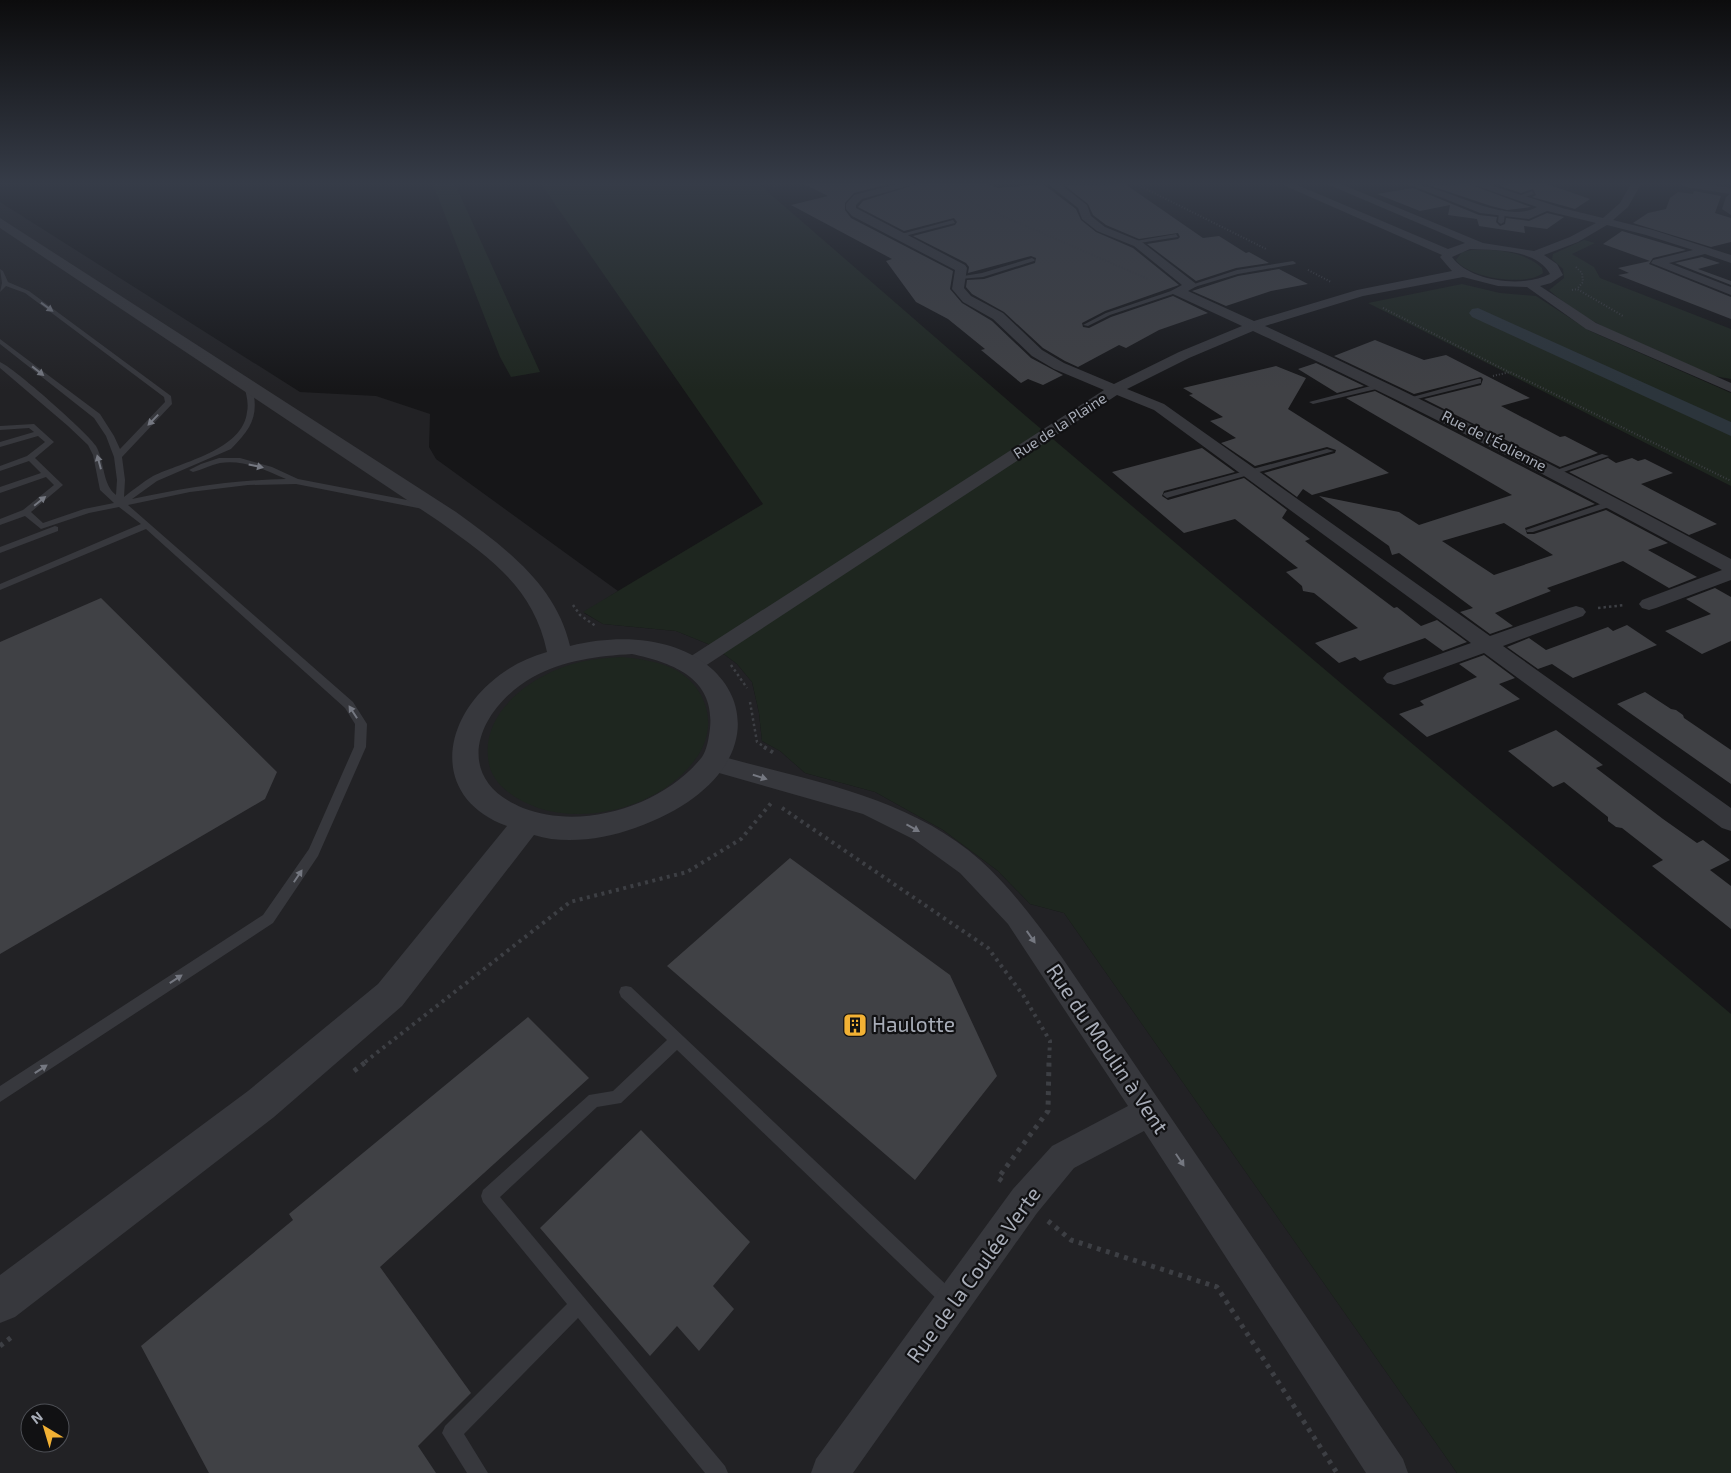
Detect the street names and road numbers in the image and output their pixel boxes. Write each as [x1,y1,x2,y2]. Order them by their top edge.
street label: Rue de la Plaine [1010,388,1109,462]
street label: Rue de l'Éolienne [1439,406,1550,474]
street label: Rue du Moulin à Vent [1042,959,1174,1138]
street label: Rue de la Coulée Verte [901,1181,1045,1367]

